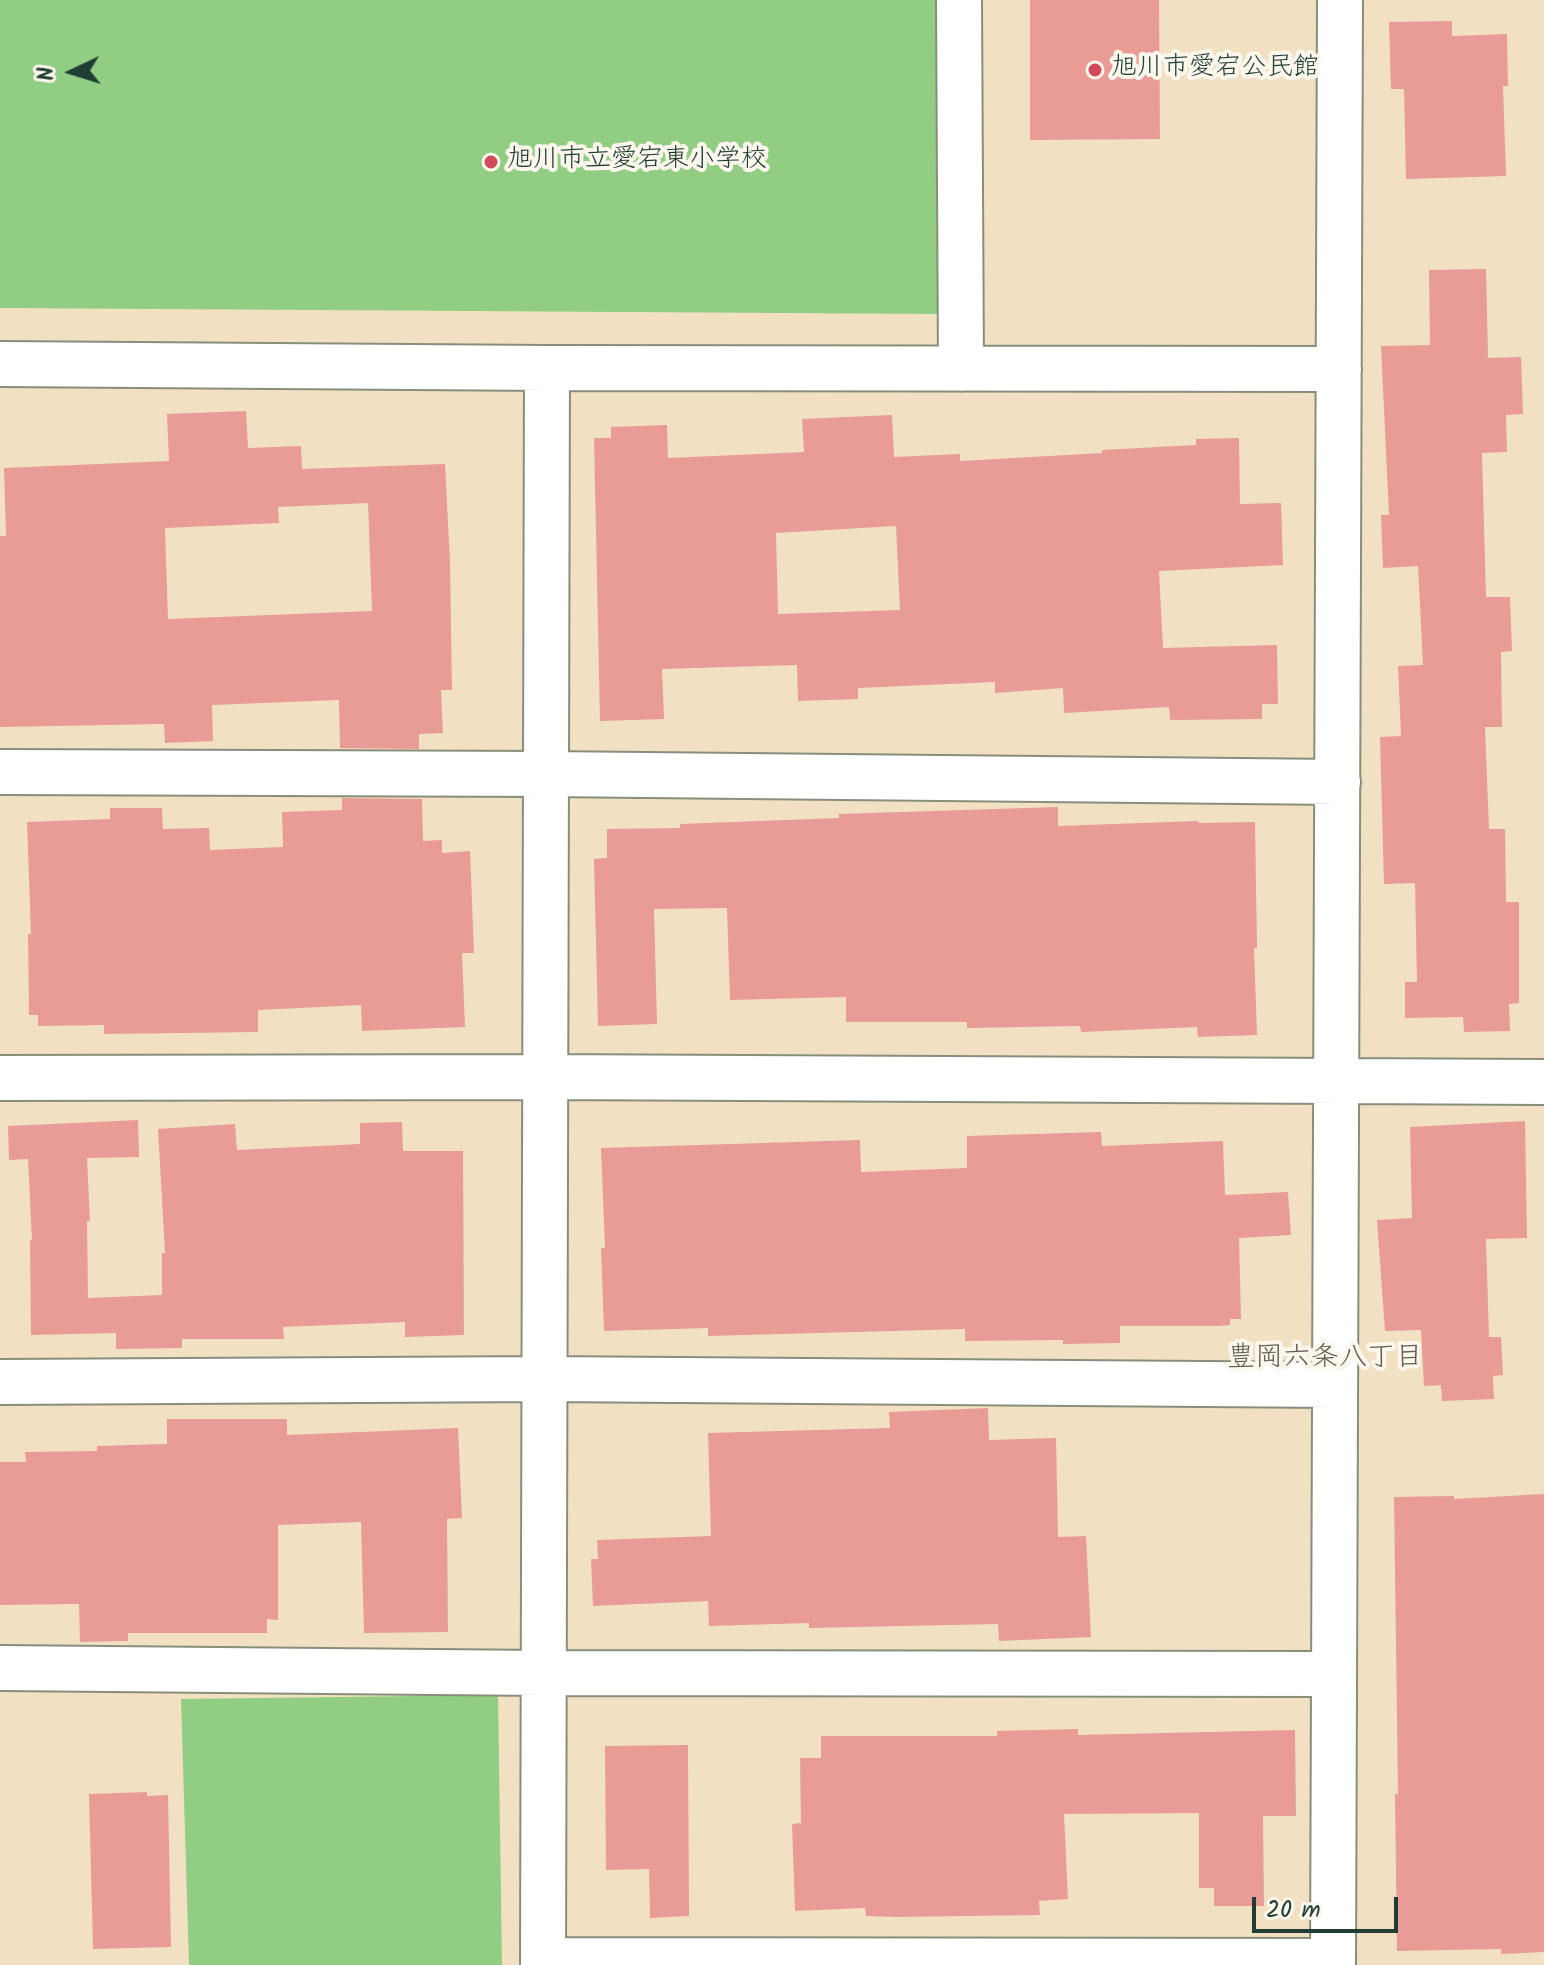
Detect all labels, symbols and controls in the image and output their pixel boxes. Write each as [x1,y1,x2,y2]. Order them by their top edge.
north arrow [32,32,112,112]
place label: 旭川市愛宕公民館 [1111,54,1319,86]
marker: 旭川市愛宕公民館 [1086,61,1104,79]
text: N [30,66,66,82]
place label: 旭川市立愛宕東小学校 [507,146,767,178]
marker: 旭川市立愛宕東小学校 [482,153,500,171]
district label: 豊岡六条八丁目 [1227,1343,1423,1377]
scale bar [1256,1881,1402,1931]
text: 20 m [1266,1891,1321,1930]

